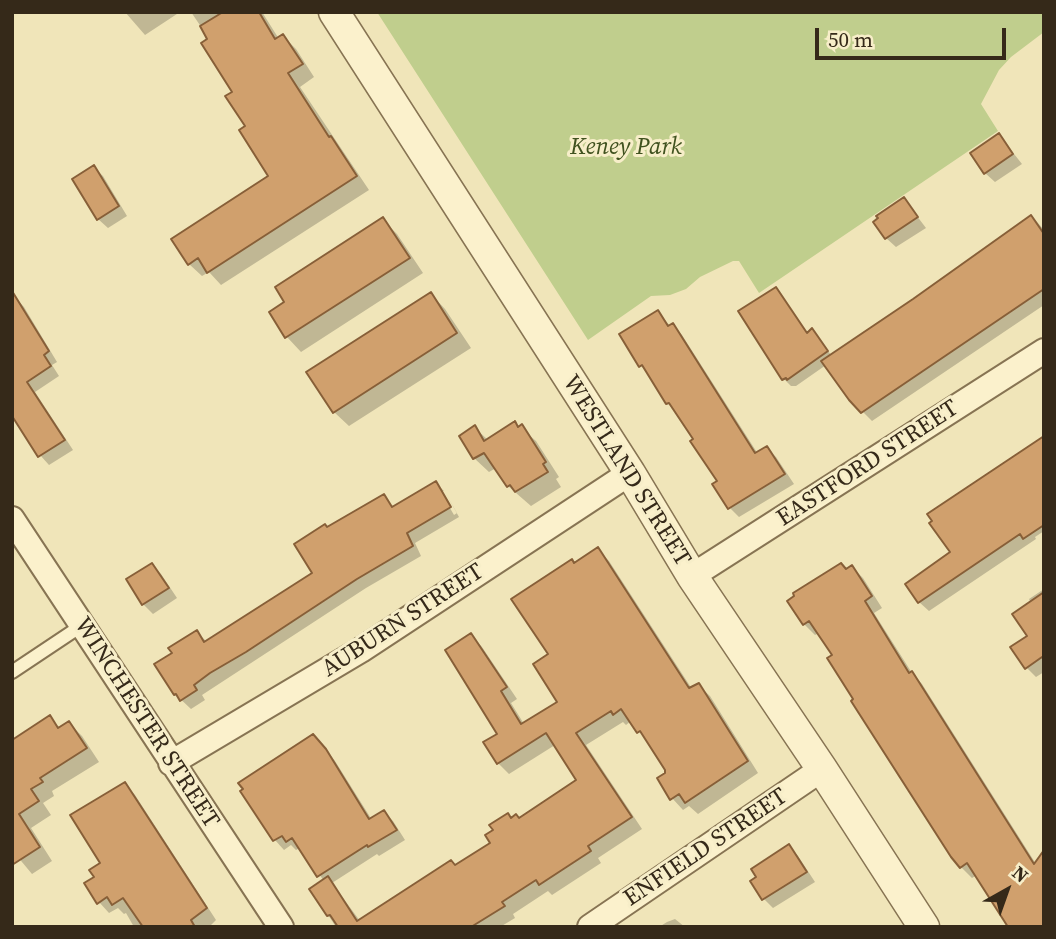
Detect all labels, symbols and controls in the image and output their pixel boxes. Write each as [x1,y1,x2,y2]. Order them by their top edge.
scale bar [818,14,1009,58]
text: 50 m [828,25,873,54]
park label: Keney Park [570,134,682,162]
street label: WESTLAND STREET [556,370,696,572]
street label: EASTFORD STREET [772,395,964,533]
street label: AUBURN STREET [317,558,489,684]
street label: WINCHESTER STREET [67,612,225,834]
street label: ENFIELD STREET [619,783,793,913]
north arrow [972,855,1042,925]
text: N [1007,860,1034,888]

